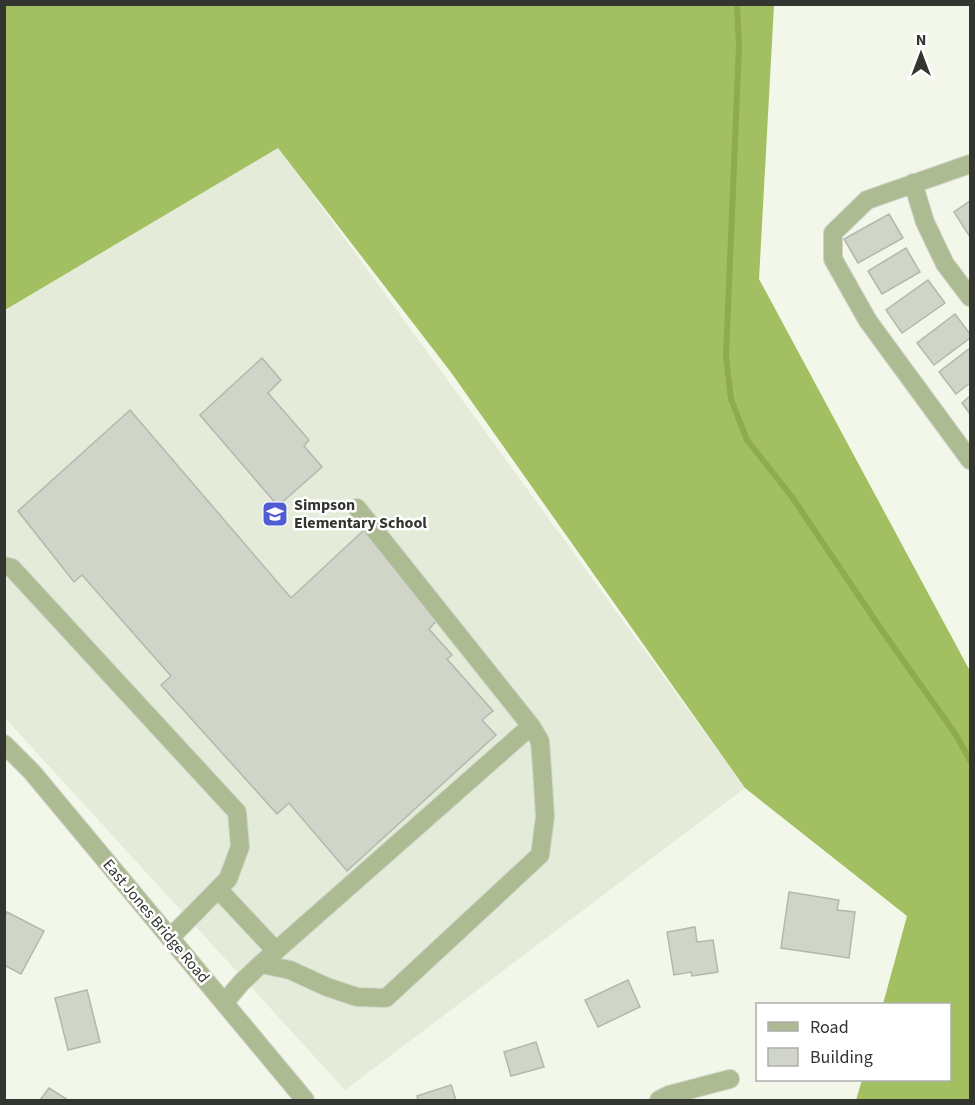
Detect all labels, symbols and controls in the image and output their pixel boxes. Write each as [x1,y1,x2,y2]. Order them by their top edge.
north arrow [891,24,951,84]
text: N [916,29,926,51]
place label: Simpson Elementary School [294,494,427,534]
school or university icon: Simpson Elementary School [260,499,290,529]
street label: East Jones Bridge Road [98,854,214,988]
legend [756,1003,951,1081]
text: Road [810,1015,849,1040]
text: Building [810,1045,873,1070]

